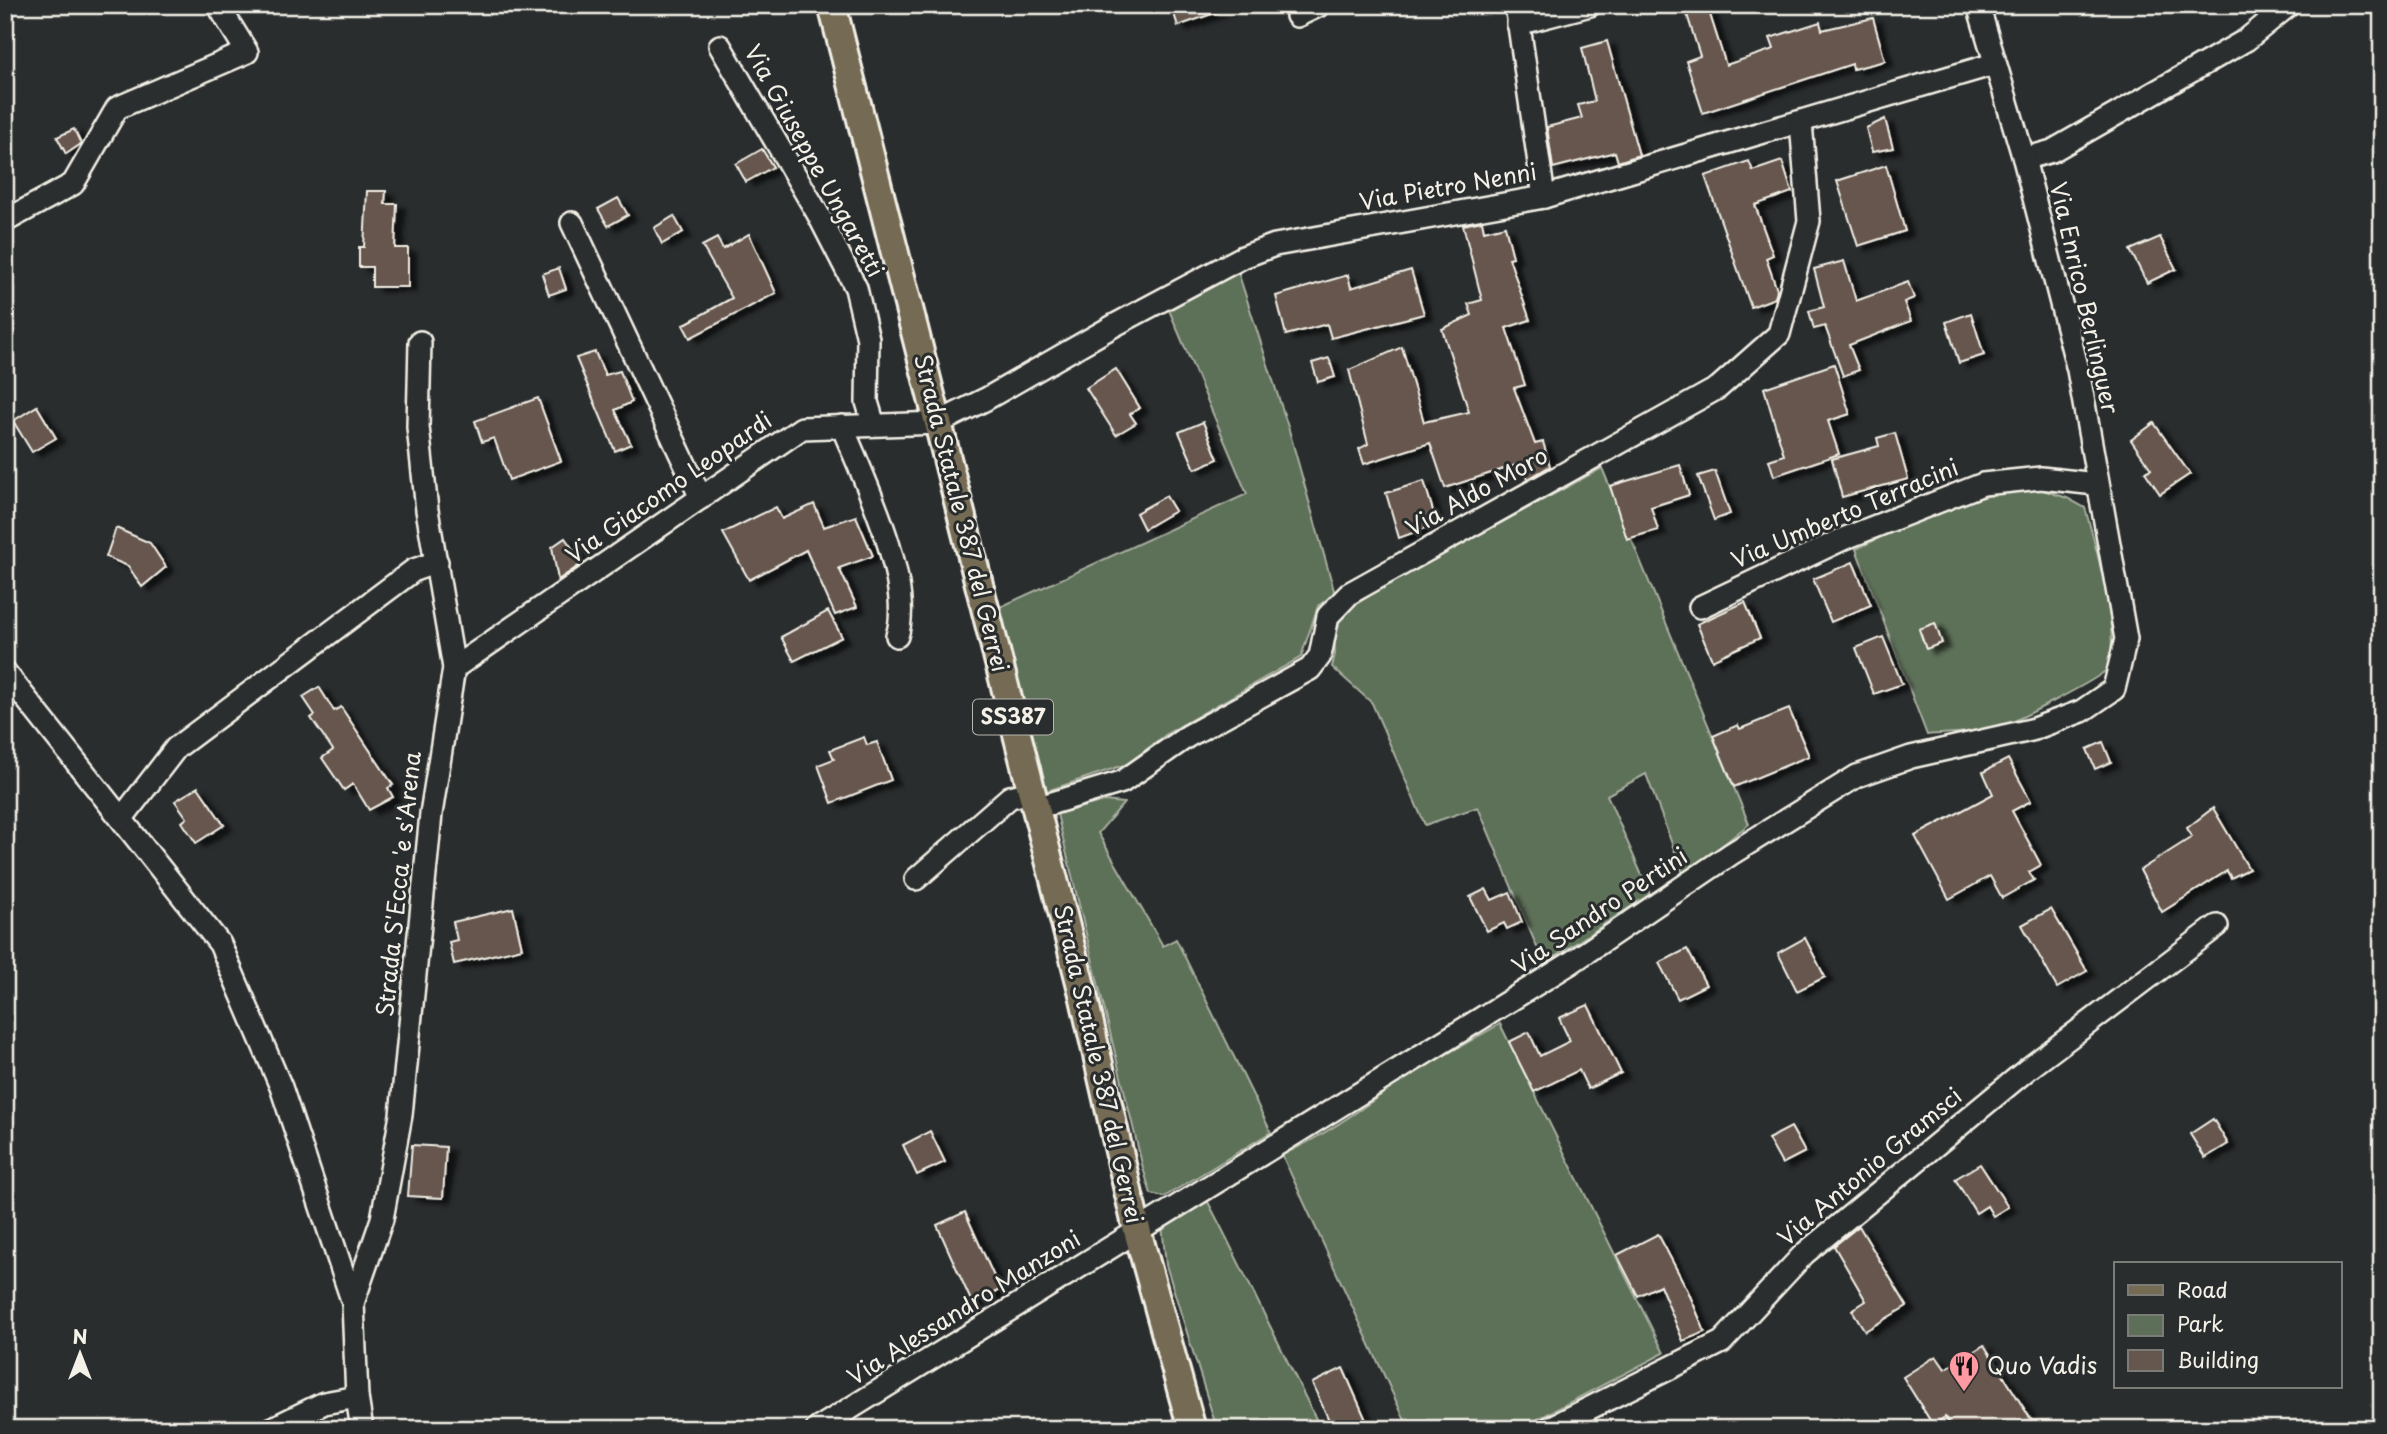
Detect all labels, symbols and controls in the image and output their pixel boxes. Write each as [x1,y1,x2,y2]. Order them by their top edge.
street label: Via Giuseppe Ungaretti [737,37,894,283]
street label: Via Pietro Nenni [1356,153,1539,218]
street label: Via Enrico Berlinguer [2042,178,2129,417]
street label: Strada Statale 387 del Gerrei [906,350,1019,675]
street label: Via Giacomo Leopardi [558,402,779,571]
street label: Via Aldo Moro [1399,437,1554,544]
street label: Via Umberto Terracini [1725,449,1964,576]
road number: SS387 [973,700,1053,734]
street label: Strada S'Ecca 'e s'Arena [366,749,429,1018]
street label: Via Sandro Pertini [1504,838,1694,982]
street label: Strada Statale 387 del Gerrei [1046,901,1153,1227]
street label: Via Antonio Gramsci [1769,1078,1969,1254]
street label: Via Alessandro Manzoni [840,1221,1087,1393]
legend [2114,1262,2342,1388]
text: Road [2177,1273,2228,1305]
text: Park [2177,1307,2224,1339]
north arrow [46,1318,116,1388]
text: N [72,1322,88,1350]
text: Building [2177,1343,2259,1375]
place label: Quo Vadis [1987,1347,2097,1382]
restaurant icon: Quo Vadis [1947,1349,1981,1393]

